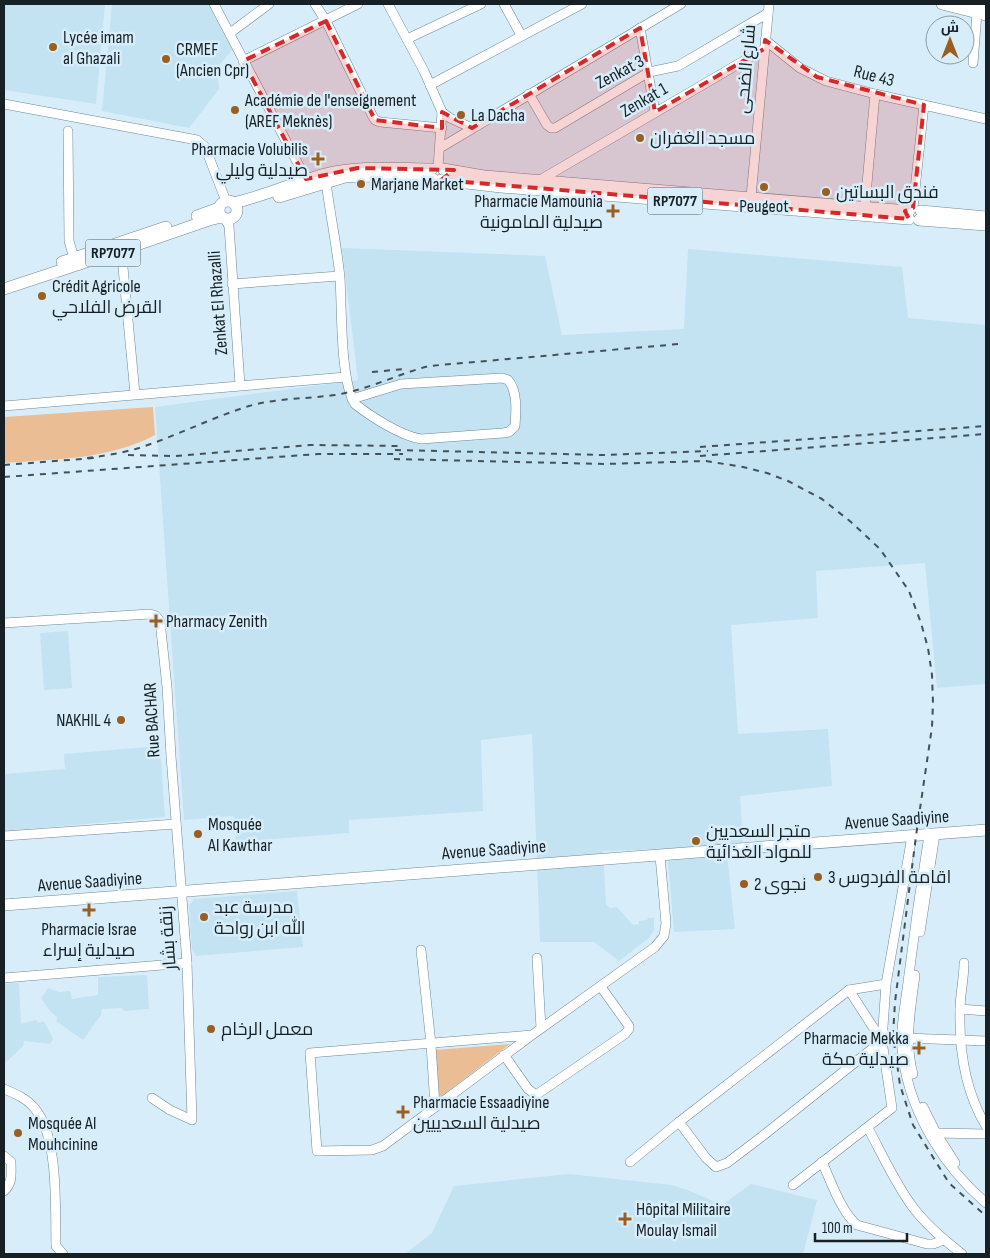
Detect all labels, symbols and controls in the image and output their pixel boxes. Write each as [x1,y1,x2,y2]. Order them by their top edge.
north arrow [925,15,975,65]
text: ش [941,19,959,36]
street label: شارع الضحى [732,23,761,115]
place label: Lycée imam al Ghazali [63,27,134,69]
place label: CRMEF (Ancien Cpr) [176,39,249,81]
marker: Lycée imam al Ghazali [47,41,59,53]
street label: Zenkat 3 [592,51,648,93]
marker: CRMEF (Ancien Cpr) [160,53,172,65]
street label: Rue 43 [852,61,896,91]
street label: Zenkat 1 [617,78,672,122]
place label: Académie de l'enseignement (AREF Meknès) [244,90,417,132]
marker: Académie de l'enseignement (AREF Meknès) [229,104,241,116]
place label: La Dacha [471,105,525,126]
marker: La Dacha [455,109,467,121]
place label: مسجد الغفران [650,128,755,149]
marker: مسجد الغفران [634,132,646,144]
place label: Pharmacie Volubilis صيدلية وليلي [191,139,308,184]
marker: Pharmacie Volubilis صيدلية وليلي [312,153,324,165]
place label: Marjane Market [371,174,464,195]
marker: Marjane Market [355,178,367,190]
marker: Peugeot [758,181,770,193]
place label: فندق البساتين [836,182,939,204]
marker: فندق البساتين [820,186,832,198]
road number: RP7077 [648,188,702,215]
place label: Pharmacie Mamounia صيدلية المامونية [474,191,603,233]
place label: Peugeot [739,196,789,217]
marker: Pharmacie Mamounia صيدلية المامونية [607,205,619,217]
road number: RP7077 [86,240,140,266]
street label: Zenkat El Rhazalli [204,250,232,356]
place label: Crédit Agricole القرض الفلاحي [52,276,162,321]
marker: Crédit Agricole القرض الفلاحي [36,290,48,302]
place label: Pharmacy Zenith [166,611,267,632]
marker: Pharmacy Zenith [150,615,162,627]
street label: Rue BACHAR [140,682,164,758]
place label: NAKHIL 4 [56,710,111,731]
marker: NAKHIL 4 [115,714,127,726]
street label: Avenue Saadiyine [843,806,950,834]
place label: Mosquée Al Kawthar [207,814,272,856]
place label: متجر السعديين للمواد الغذائية [706,821,812,863]
marker: Mosquée Al Kawthar [192,828,204,840]
marker: متجر السعديين للمواد الغذائية [690,835,702,847]
street label: Avenue Saadiyine [440,836,547,864]
place label: اقامة الفردوس 3 [828,867,951,888]
street label: Avenue Saadiyine [36,868,143,896]
marker: اقامة الفردوس 3 [812,871,824,883]
place label: نجوى 2 [754,874,806,895]
marker: نجوى 2 [738,878,750,890]
place label: مدرسة عبد الله ابن رواحة [214,897,306,939]
marker: Pharmacie Israe صيدلية إسراء [83,904,95,916]
street label: زنقة بشار [155,905,181,972]
marker: مدرسة عبد الله ابن رواحة [198,911,210,923]
place label: Pharmacie Israe صيدلية إسراء [41,919,137,961]
place label: معمل الرخام [221,1019,313,1041]
marker: معمل الرخام [205,1023,217,1035]
place label: Pharmacie Mekka صيدلية مكة [804,1028,909,1070]
marker: Pharmacie Mekka صيدلية مكة [913,1042,925,1054]
place label: Pharmacie Essaadiyine صيدلية السعدييين [413,1092,550,1134]
marker: Pharmacie Essaadiyine صيدلية السعدييين [397,1106,409,1118]
place label: Mosquée Al Mouhcinine [28,1113,98,1155]
marker: Mosquée Al Mouhcinine [12,1127,24,1139]
place label: Hôpital Militaire Moulay Ismail [636,1199,731,1241]
scale bar [815,1210,908,1242]
marker: Hôpital Militaire Moulay Ismail [618,1212,632,1226]
text: 100 m [822,1219,853,1238]

